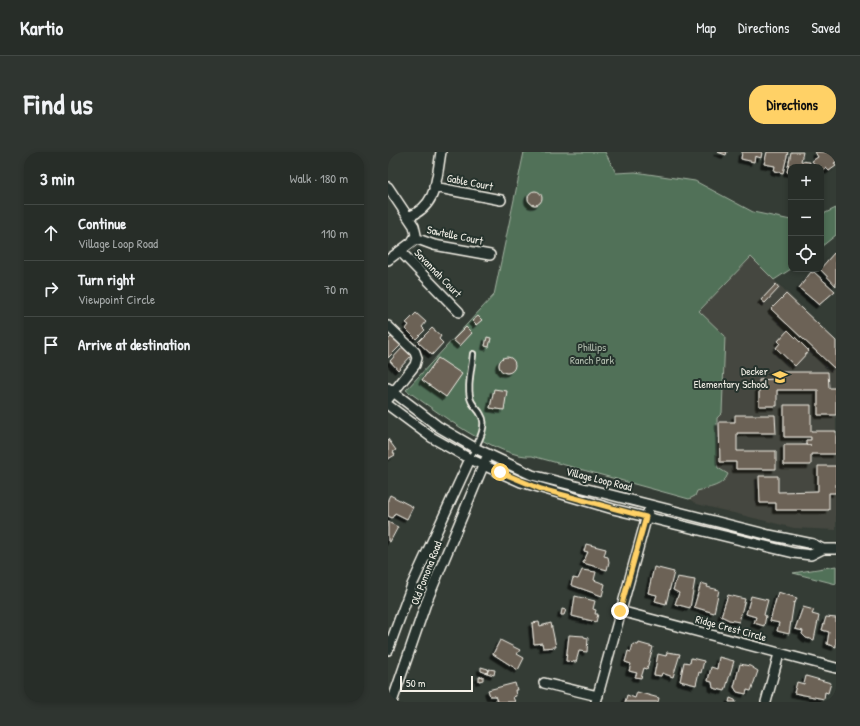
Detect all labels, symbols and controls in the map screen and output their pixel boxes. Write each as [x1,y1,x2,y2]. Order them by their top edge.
text: Kartio [20,15,63,41]
text: Map [696,18,716,37]
text: Directions [738,18,789,37]
text: Saved [811,18,840,37]
text: Find us [24,85,93,123]
button: Directions [749,85,836,124]
map controls [788,164,824,272]
button: + [788,164,824,200]
text: 3 min [40,167,75,190]
text: Walk · 180 m [289,169,348,187]
street label: Gable Court [446,171,495,193]
button: − [788,200,824,236]
text: Continue [78,213,126,234]
icon: ahead [40,222,62,244]
street label: Sawtelle Court [426,222,485,248]
text: 110 m [321,224,348,242]
text: Village Loop Road [78,234,158,252]
button: locate [788,236,824,272]
street label: Savannah Court [411,246,465,300]
text: Turn right [78,269,134,290]
icon: right [40,278,62,300]
text: 70 m [324,280,348,298]
text: Viewpoint Circle [78,290,155,308]
icon: arrive [40,334,62,356]
text: Arrive at destination [78,334,190,355]
park label: Phillips Ranch Park [570,340,614,367]
place label: Decker Elementary School [694,364,769,391]
school or university icon: Decker Elementary School [771,368,789,386]
route start [491,463,509,481]
street label: Village Loop Road [564,464,634,494]
street label: Old Pomona Road [407,538,445,607]
route end [611,602,629,620]
street label: Ridge Crest Circle [694,612,769,644]
scale bar [400,674,473,693]
text: 50 m [406,676,426,690]

